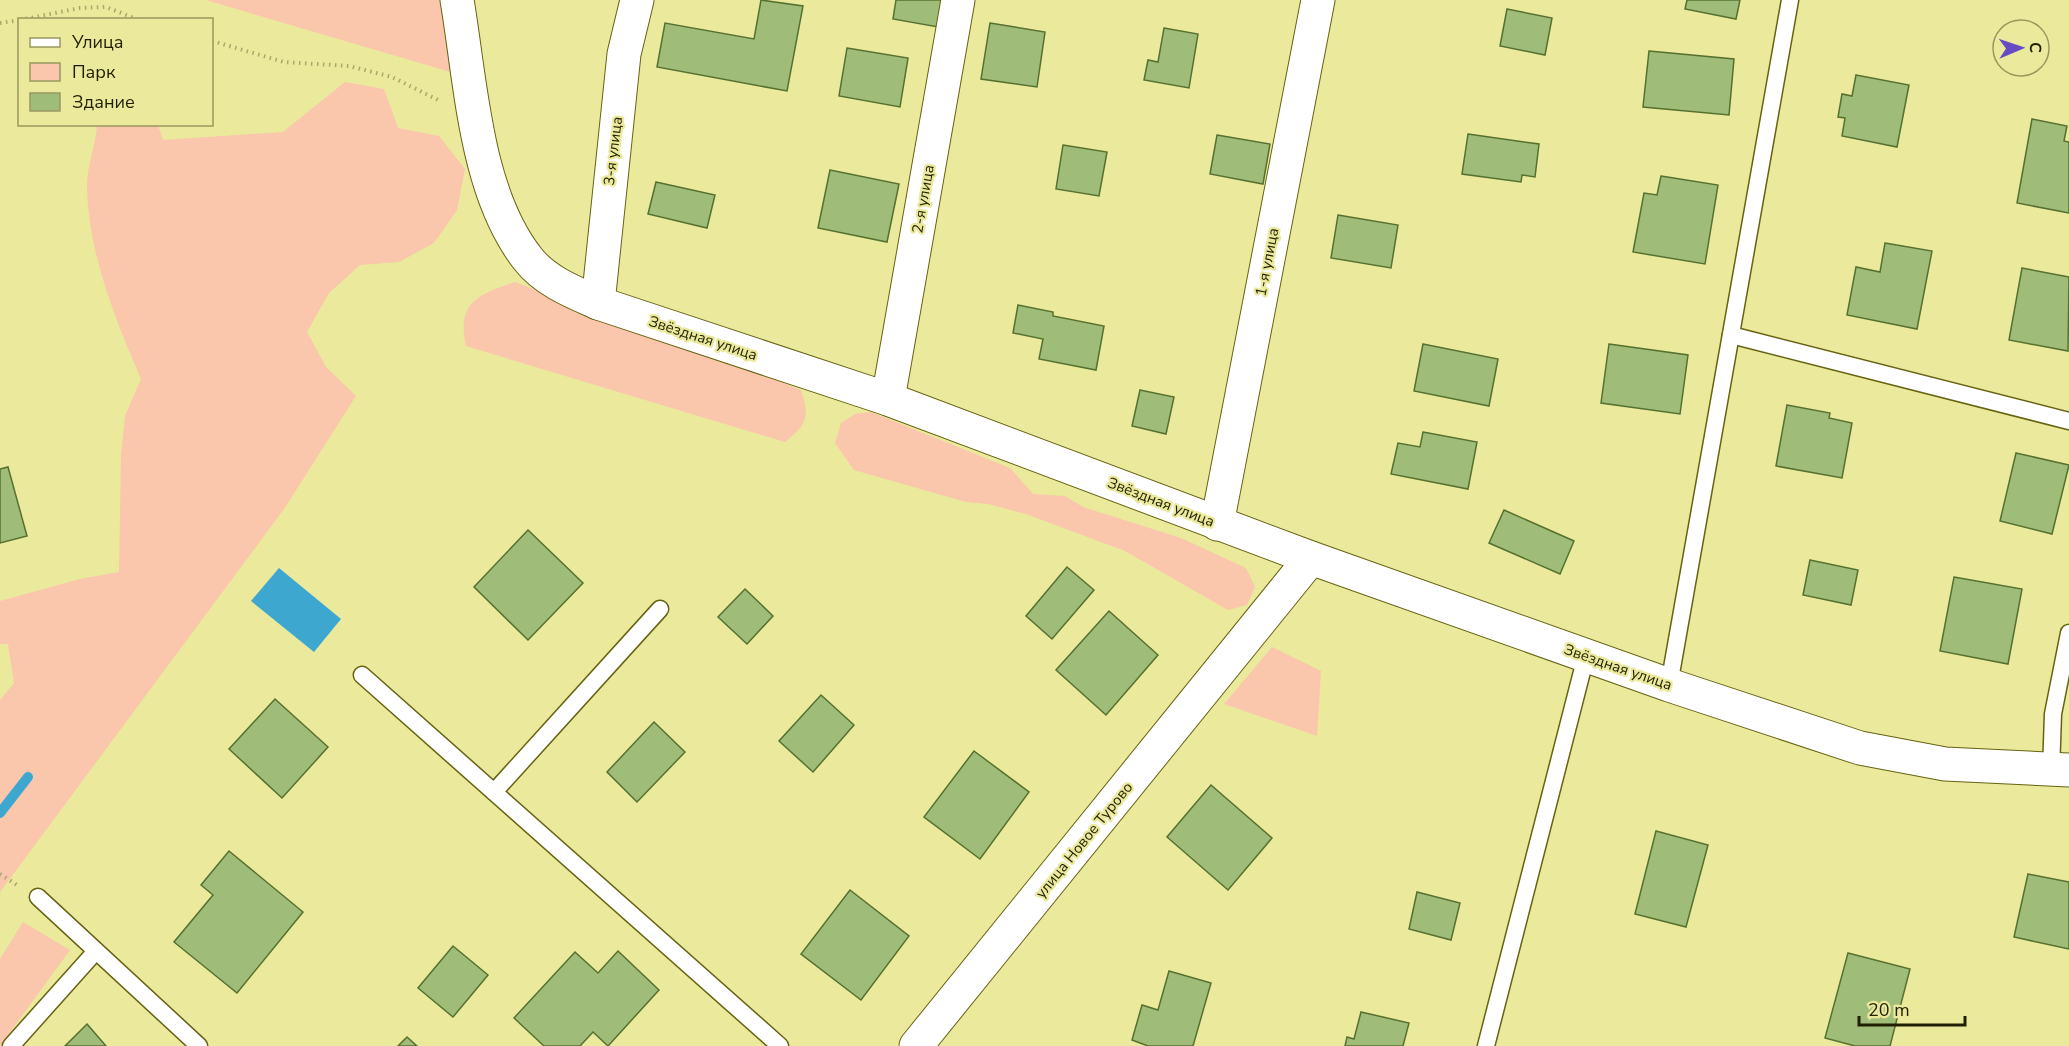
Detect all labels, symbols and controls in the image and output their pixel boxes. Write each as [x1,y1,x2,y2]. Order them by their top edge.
legend [18,18,213,126]
north arrow [1991,18,2051,78]
text: Улица [71,30,123,54]
text: С [2024,42,2046,53]
text: Парк [72,60,116,84]
text: Здание [72,90,135,114]
street label: 3-я улица [599,115,627,187]
street label: 2-я улица [907,163,939,235]
street label: 1-я улица [1251,226,1283,298]
street label: Звёздная улица [646,311,760,365]
street label: Звёздная улица [1105,472,1217,532]
street label: Звёздная улица [1561,639,1675,695]
street label: улица Новое Турово [1031,778,1137,902]
scale bar [1859,989,1966,1027]
text: 20 m [1868,998,1910,1022]

